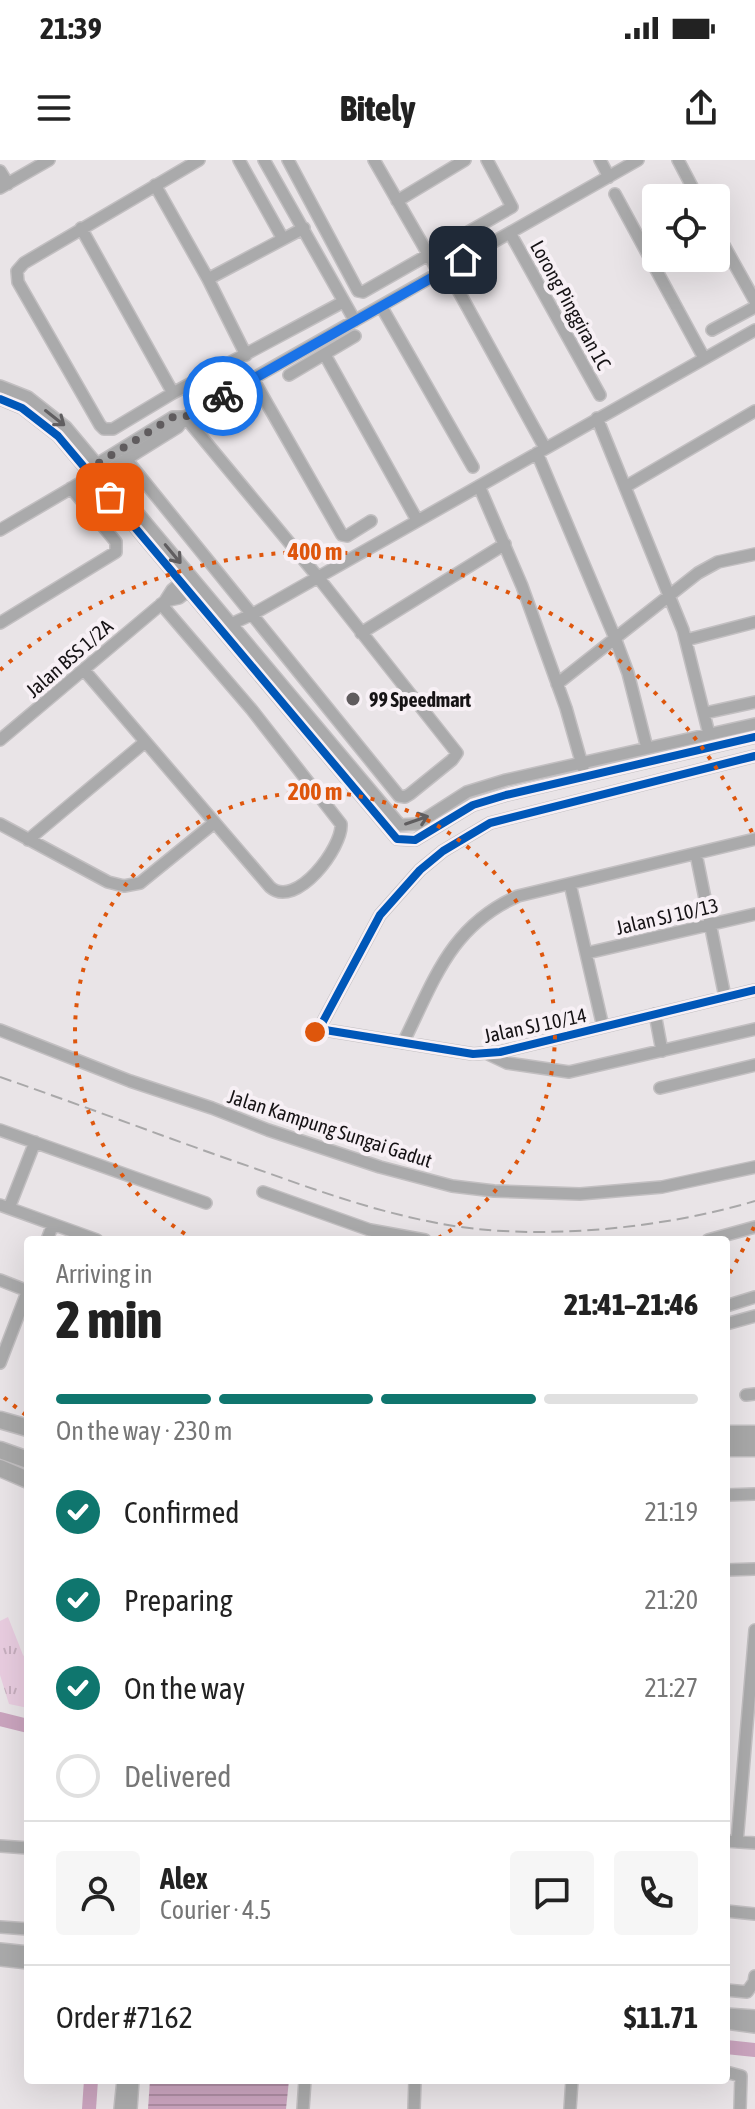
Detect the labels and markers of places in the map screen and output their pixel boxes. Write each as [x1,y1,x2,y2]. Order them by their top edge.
pin [429,226,497,294]
pin [76,463,144,531]
place label: 99 Speedmart [369,688,471,711]
marker: 99 Speedmart [344,690,362,708]
centre of rings [301,1018,329,1046]

